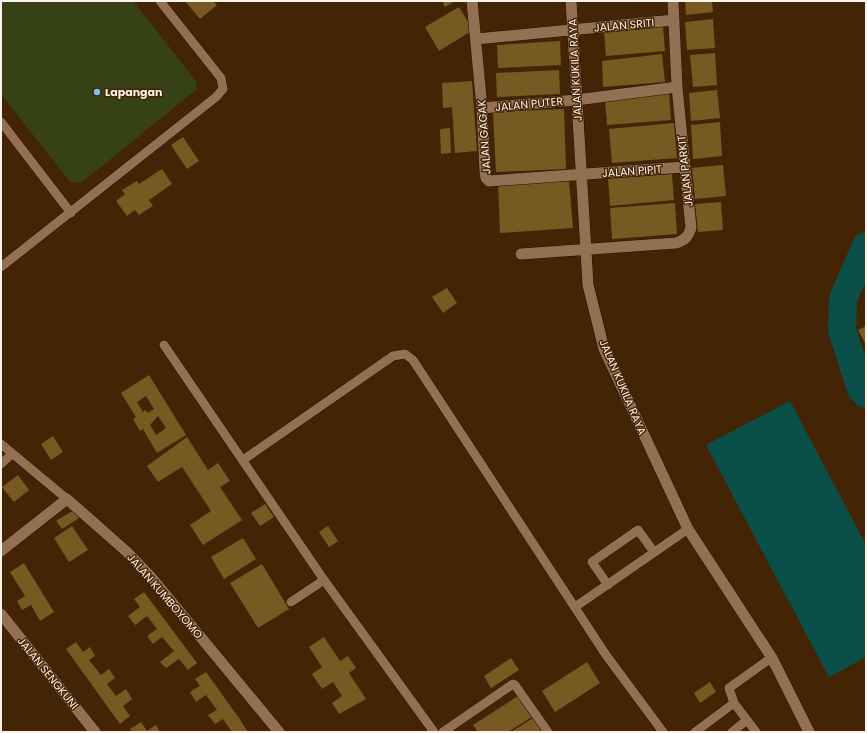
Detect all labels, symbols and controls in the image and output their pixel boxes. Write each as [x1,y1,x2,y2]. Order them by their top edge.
street label: JALAN SRITI [593,14,655,36]
street label: JALAN KUKILA RAYA [564,18,586,122]
place label: Lapangan [105,84,162,100]
marker: Lapangan [92,87,102,97]
street label: JALAN PUTER [494,93,564,115]
street label: JALAN GAGAK [473,99,495,175]
street label: JALAN PARKIT [673,134,697,208]
street label: JALAN PIPIT [601,161,663,181]
street label: JALAN KUKILA RAYA [596,337,651,438]
street label: JALAN KUMBOYOMO [123,550,207,642]
street label: JALAN SENGKUNI [14,633,82,713]

